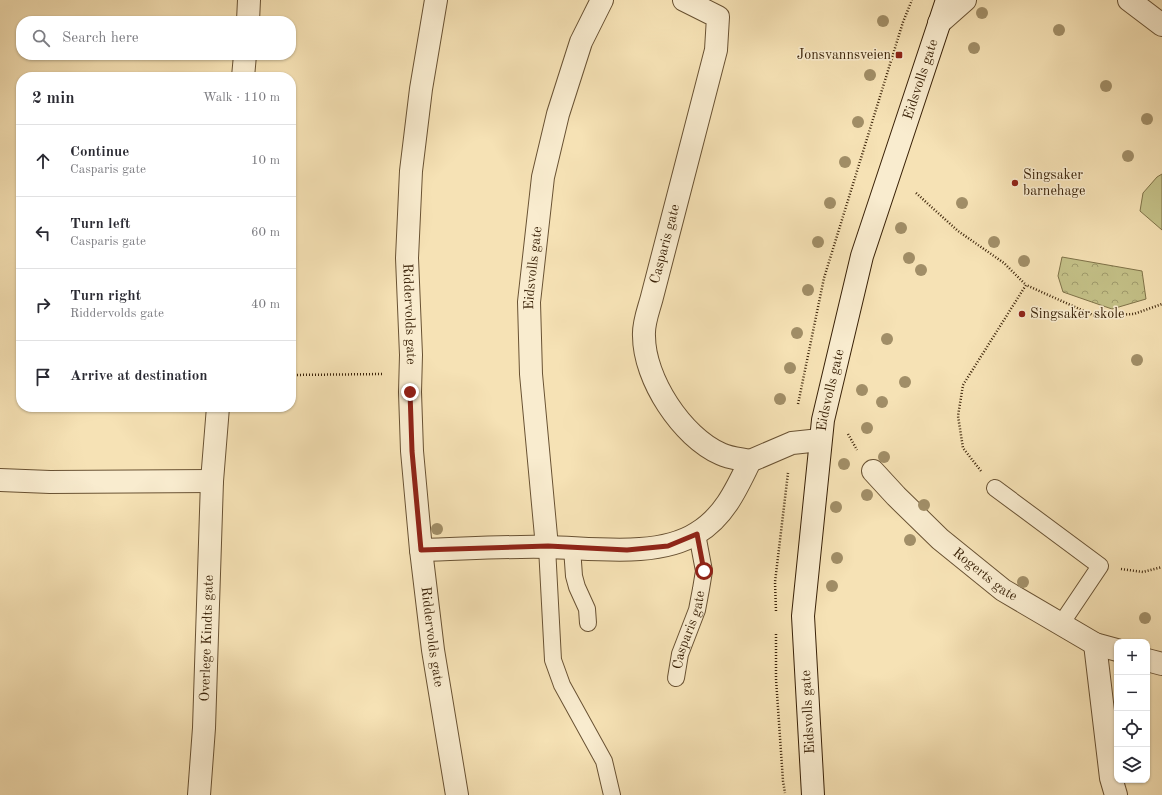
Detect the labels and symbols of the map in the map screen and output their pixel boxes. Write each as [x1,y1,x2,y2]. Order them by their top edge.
street label: Eidsvolls gate [901,37,941,121]
place label: Jonsvannsveien [797,48,891,62]
marker: Jonsvannsveien [894,50,904,60]
place label: Singsaker barnehage [1023,168,1085,198]
marker: Singsaker barnehage [1010,178,1020,188]
street label: Casparis gate [648,203,682,285]
street label: Eidsvolls gate [522,225,544,310]
street label: Riddervolds gate [400,263,418,365]
place label: Singsaker skole [1030,307,1124,321]
marker: Singsaker skole [1017,309,1027,319]
street label: Eidsvolls gate [815,348,847,432]
route end [401,383,419,401]
street label: Rogerts gate [950,545,1020,604]
route start [695,562,713,580]
street label: Overlege Kindts gate [198,575,216,702]
street label: Riddervolds gate [418,586,446,688]
street label: Casparis gate [671,590,708,670]
street label: Eidsvolls gate [799,670,817,754]

